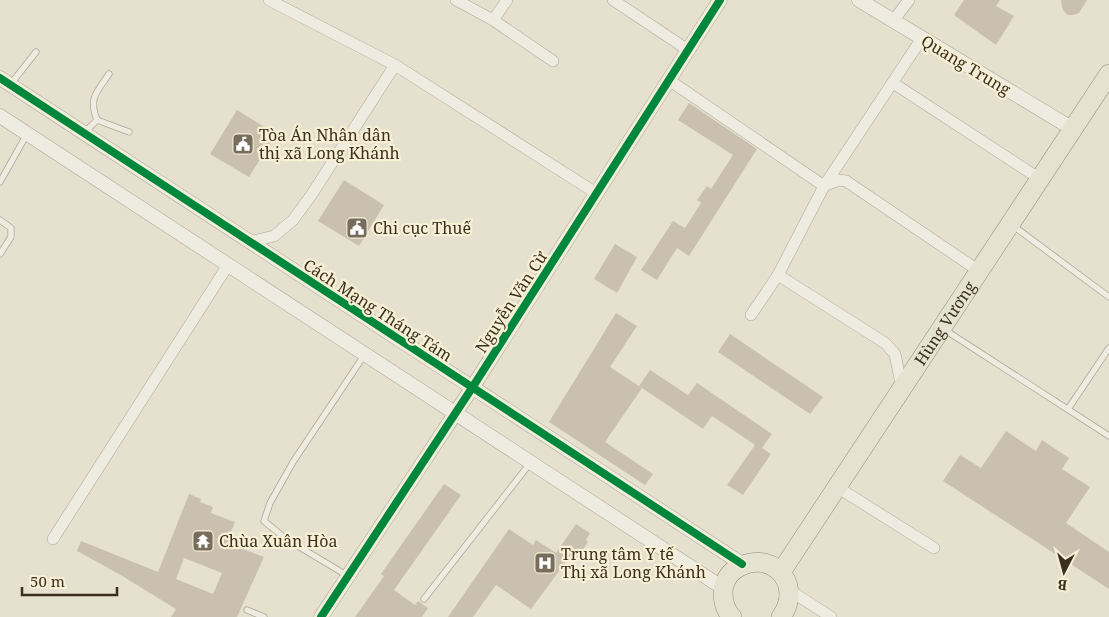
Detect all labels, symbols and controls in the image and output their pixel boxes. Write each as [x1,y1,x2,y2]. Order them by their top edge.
street label: Quang Trung [917,30,1015,101]
place label: Tòa Án Nhân dân thị xã Long Khánh [259,124,400,164]
public building icon: Tòa Án Nhân dân thị xã Long Khánh [231,132,255,156]
public building icon: Chi cục Thuế [345,216,369,240]
place label: Chi cục Thuế [373,217,471,239]
street label: Nguyễn Văn Cừ [470,246,553,357]
street label: Cách Mạng Tháng Tám [299,253,457,367]
street label: Hùng Vương [909,276,981,370]
temple icon: Chùa Xuân Hòa [191,529,215,553]
place label: Chùa Xuân Hòa [219,530,337,552]
place label: Trung tâm Y tế Thị xã Long Khánh [561,543,706,583]
north arrow [1039,547,1089,597]
hospital icon: Trung tâm Y tế Thị xã Long Khánh [533,551,557,575]
scale bar [22,564,118,596]
text: 50 m [30,571,65,591]
text: B [1057,575,1068,595]

